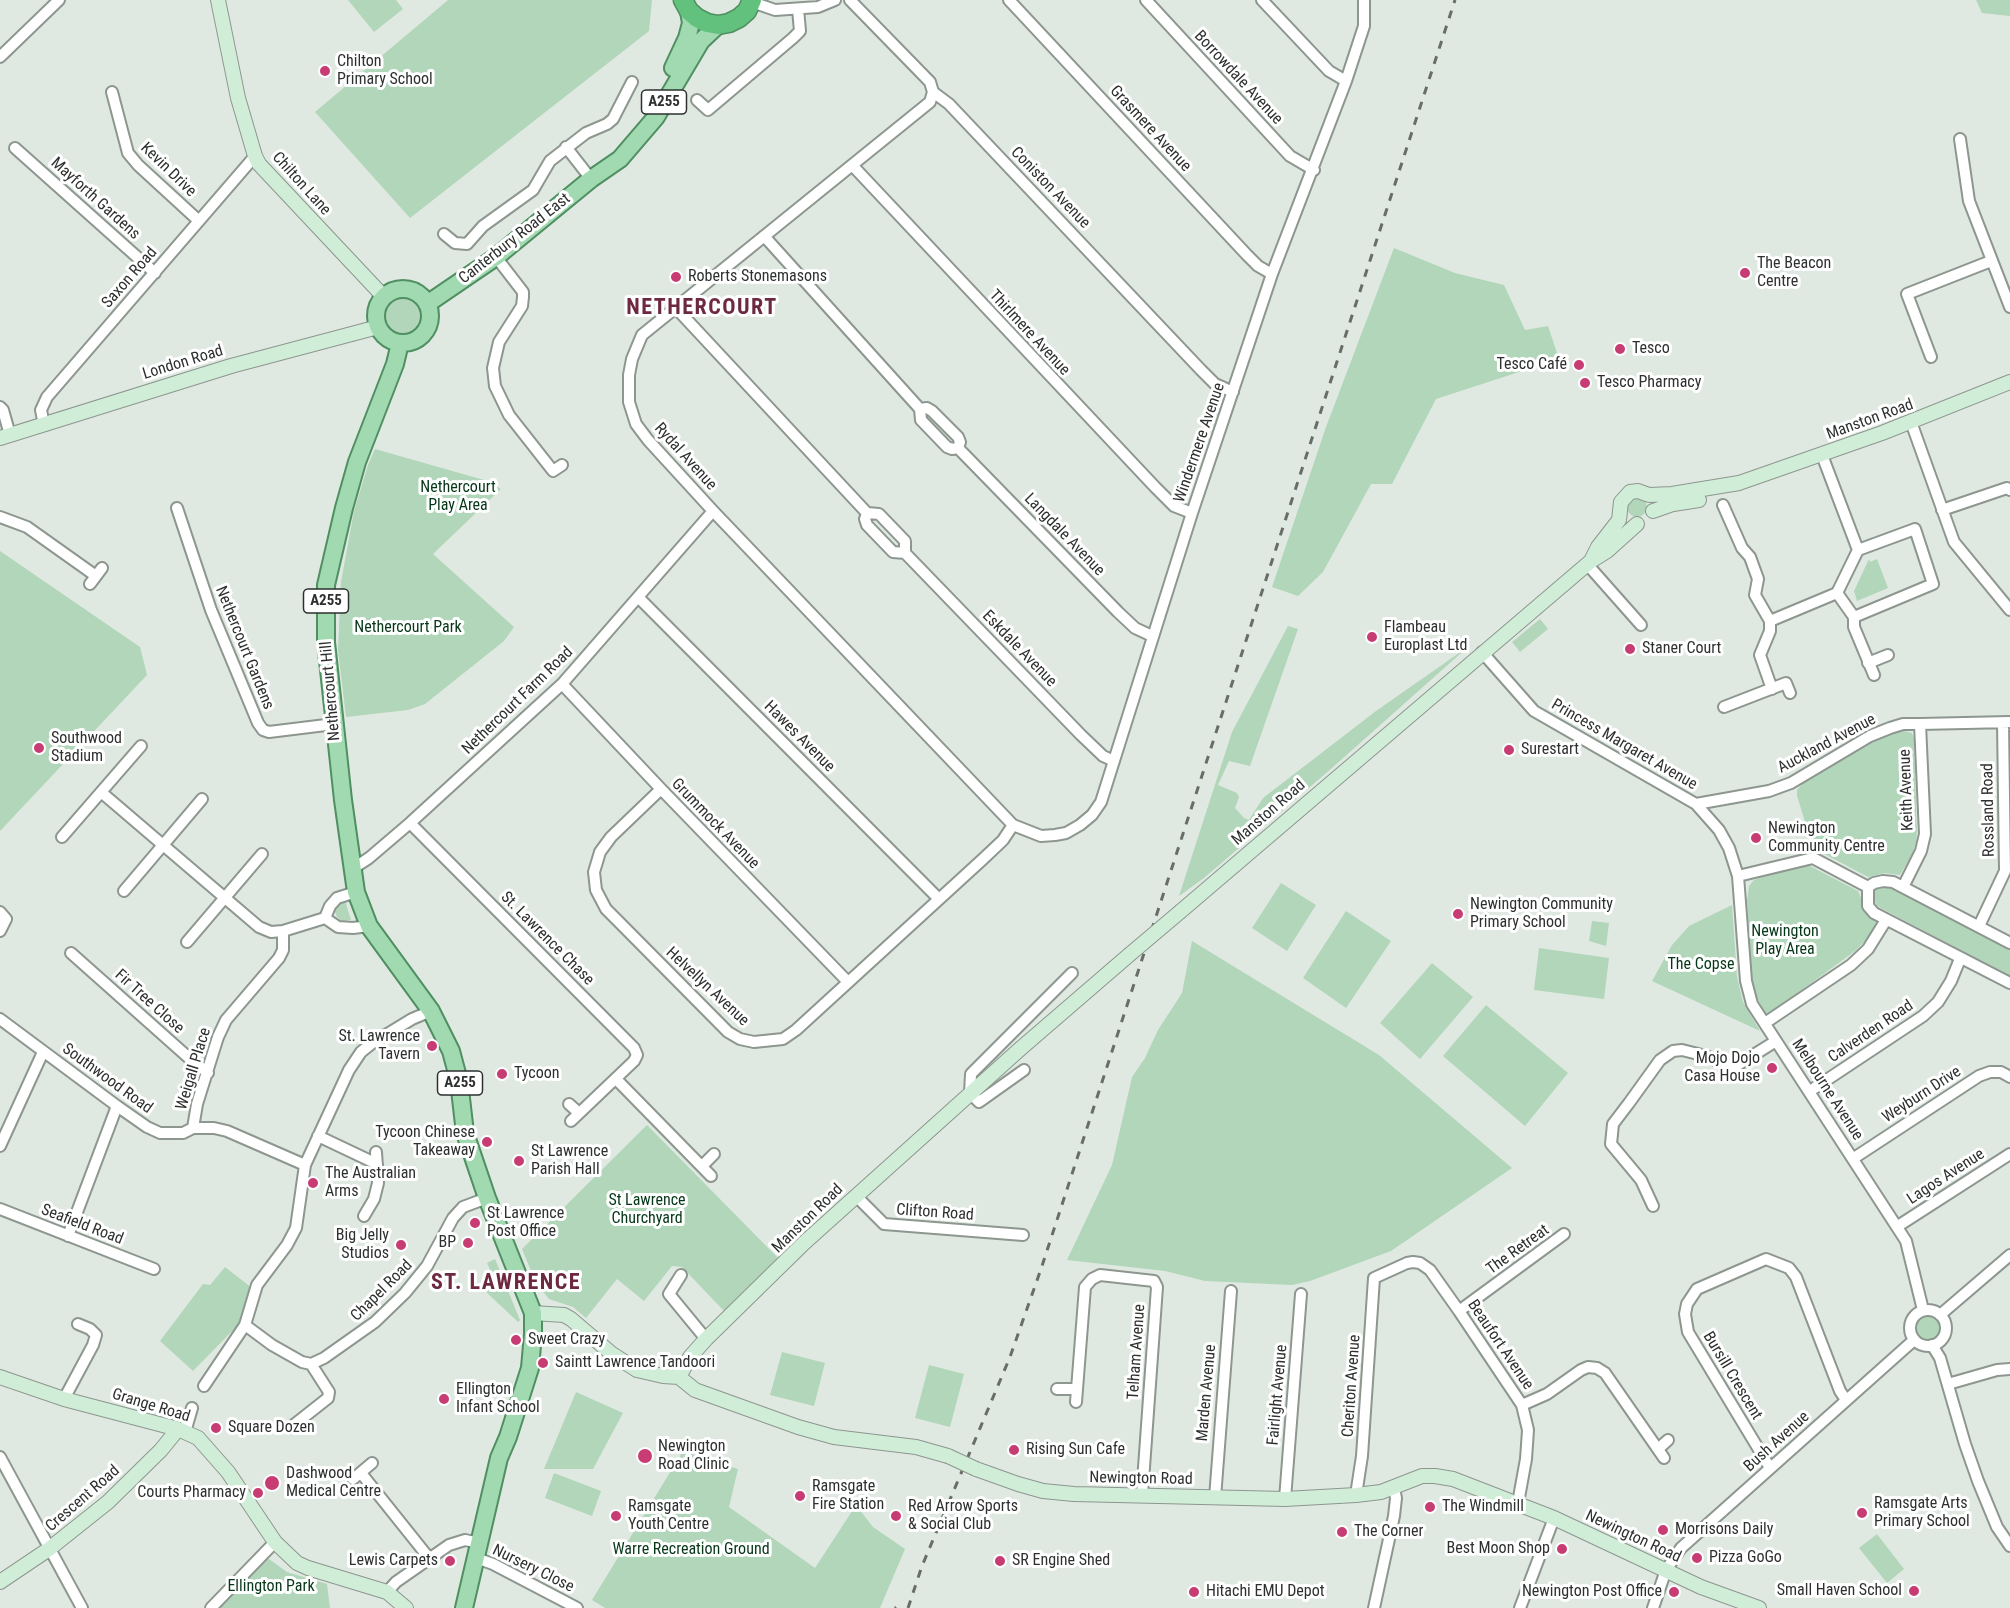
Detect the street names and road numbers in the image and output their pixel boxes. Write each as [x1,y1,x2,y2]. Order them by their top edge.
street label: Borrowdale Avenue [1190,27,1286,129]
street label: Grasmere Avenue [1105,82,1195,176]
road number: A255 [642,90,686,114]
street label: Kevin Drive [136,139,200,201]
street label: Coniston Avenue [1006,143,1094,233]
street label: Chilton Lane [268,148,334,220]
street label: Mayforth Gardens [47,154,143,244]
street label: Canterbury Road East [455,190,575,288]
street label: Saxon Road [98,244,162,312]
street label: Thirlmere Avenue [985,286,1073,380]
street label: London Road [141,342,225,384]
street label: Windermere Avenue [1171,381,1229,505]
street label: Manston Road [1824,395,1916,445]
street label: Rydal Avenue [650,419,720,495]
street label: Langdale Avenue [1020,490,1108,580]
street label: Nethercourt Gardens [211,584,277,712]
road number: A255 [304,589,348,613]
street label: Eskdale Avenue [978,607,1060,691]
street label: Nethercourt Hill [317,640,345,742]
street label: Nethercourt Farm Road [459,643,577,759]
street label: Princess Margaret Avenue [1548,695,1700,795]
street label: Hawes Avenue [760,698,838,776]
street label: Auckland Avenue [1775,710,1879,778]
street label: Keith Avenue [1896,749,1918,831]
street label: Rossland Road [1979,763,1999,857]
street label: Grummock Avenue [667,775,763,873]
street label: Manston Road [1228,776,1310,850]
street label: St. Lawrence Chase [496,888,598,990]
street label: Helvellyn Avenue [661,944,753,1030]
street label: Fir Tree Close [110,966,188,1038]
street label: Calverden Road [1825,997,1917,1067]
street label: Weigall Place [172,1026,216,1112]
street label: Melbourne Avenue [1787,1036,1867,1144]
street label: Southwood Road [58,1040,156,1118]
street label: Weyburn Drive [1879,1062,1965,1128]
road number: A255 [438,1071,482,1095]
street label: Lagos Avenue [1904,1145,1988,1209]
street label: Manston Road [769,1181,847,1257]
street label: Seafield Road [38,1201,126,1249]
street label: Clifton Road [896,1201,974,1225]
street label: The Retreat [1483,1221,1553,1279]
street label: Chapel Road [347,1256,417,1326]
street label: Beaufort Avenue [1463,1296,1537,1394]
street label: Telham Avenue [1124,1303,1150,1401]
street label: Bursill Crescent [1698,1328,1766,1424]
street label: Cheriton Avenue [1339,1334,1365,1438]
street label: Marden Avenue [1193,1344,1221,1442]
street label: Fairlight Avenue [1264,1344,1292,1446]
street label: Grange Road [110,1385,192,1427]
street label: Bush Avenue [1740,1408,1814,1476]
street label: Crescent Road [42,1462,124,1536]
street label: Newington Road [1089,1469,1193,1489]
street label: Newington Road [1582,1506,1684,1568]
street label: Nursery Close [489,1541,577,1597]

